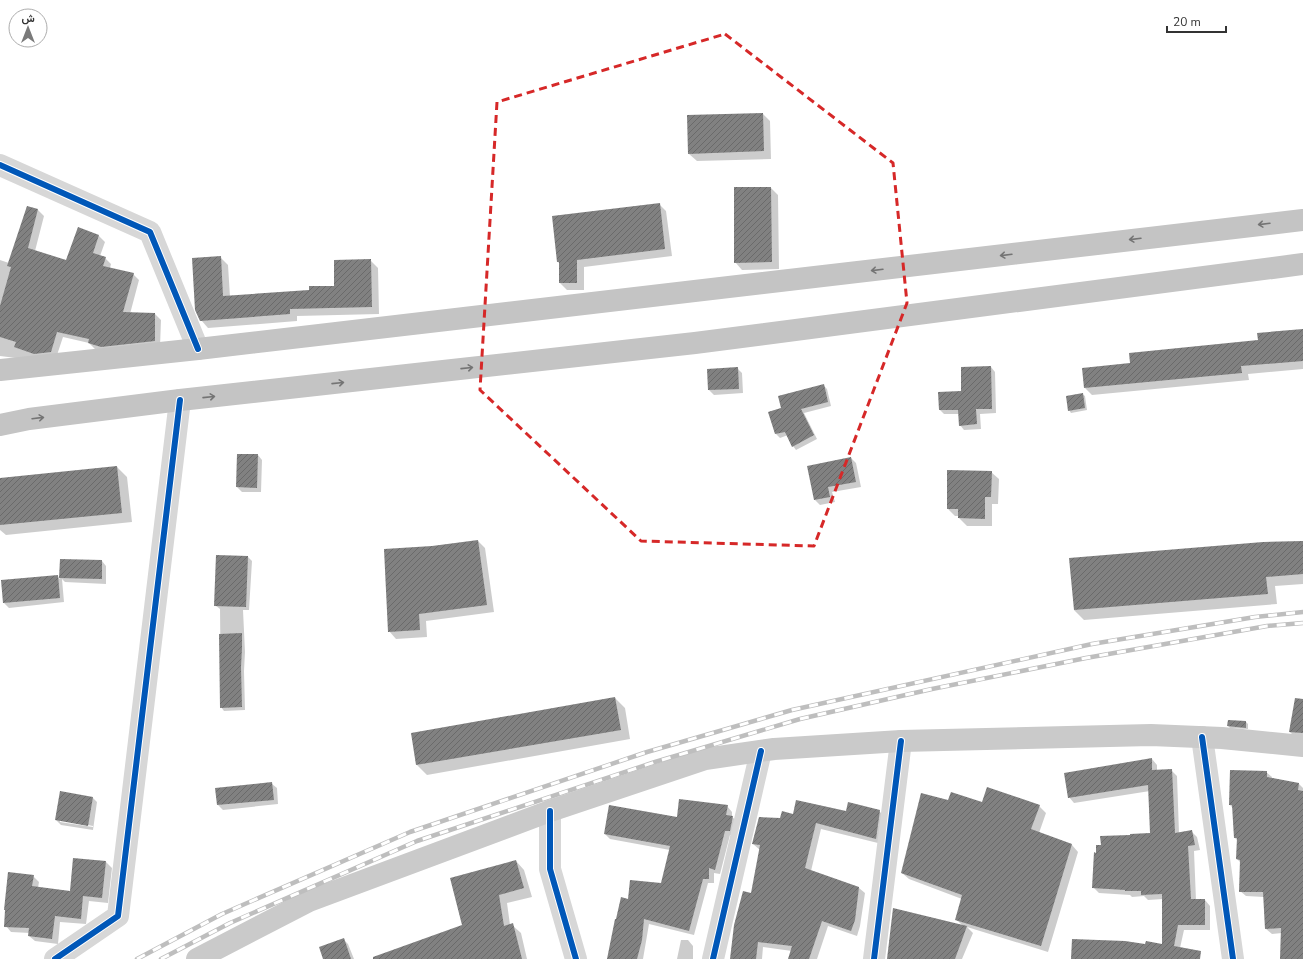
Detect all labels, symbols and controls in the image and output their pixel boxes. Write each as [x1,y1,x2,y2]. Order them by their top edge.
north arrow [8,8,48,48]
scale bar [1167,8,1226,34]
text: ش [21,11,35,26]
text: 20 m [1173,14,1201,30]
one-way arrow [1258,221,1271,228]
one-way arrow [1129,236,1142,243]
one-way arrow [1000,251,1013,258]
one-way arrow [871,266,884,273]
one-way arrow [461,365,474,372]
one-way arrow [331,379,344,387]
one-way arrow [202,393,215,401]
one-way arrow [31,414,44,422]

